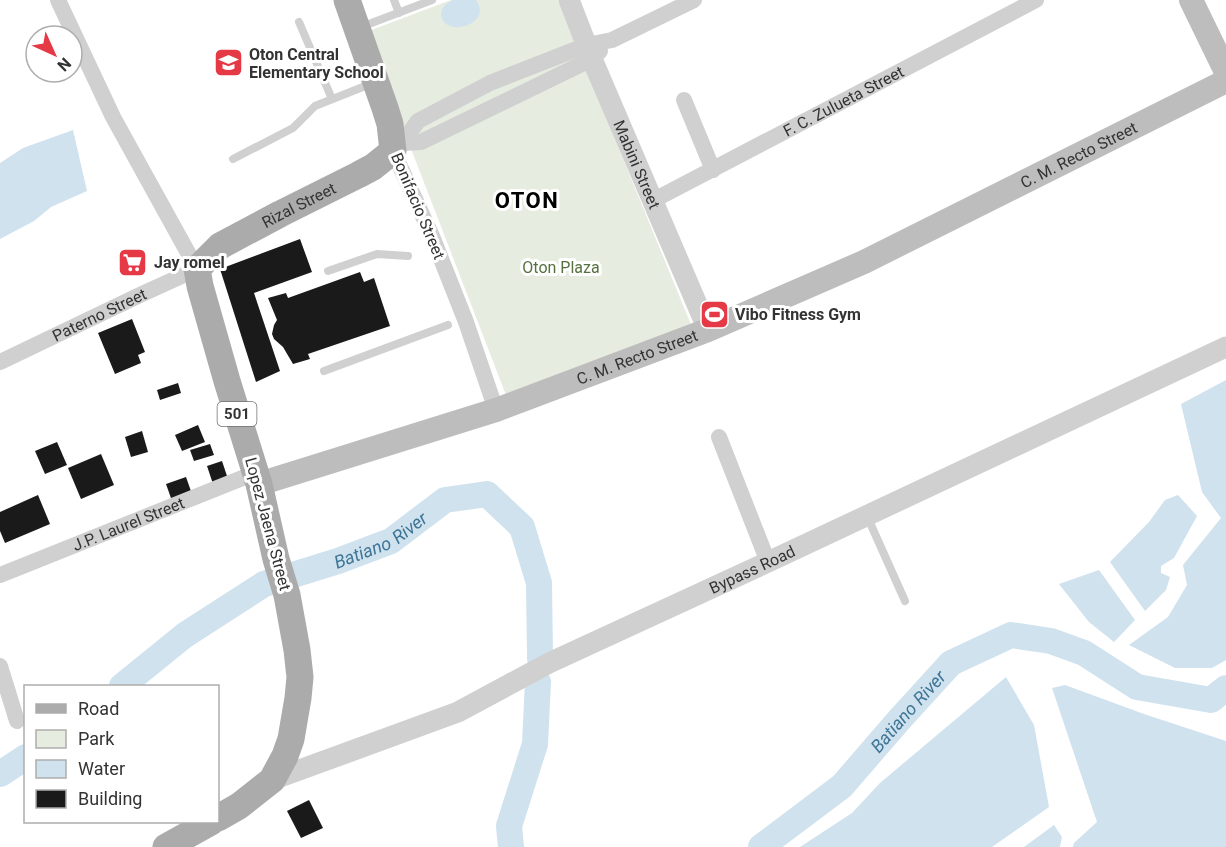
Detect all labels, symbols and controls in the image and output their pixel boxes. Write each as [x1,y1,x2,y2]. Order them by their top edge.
north arrow [24,24,84,84]
place label: Oton Central Elementary School [249,45,384,82]
school or university icon: Oton Central Elementary School [212,47,244,79]
text: N [54,54,75,75]
street label: F. C. Zulueta Street [780,61,907,140]
street label: Mabini Street [610,117,664,212]
street label: C. M. Recto Street [1017,118,1140,192]
street label: Bonifacio Street [387,150,449,262]
street label: Rizal Street [258,178,339,232]
district label: OTON [495,188,559,213]
supermarket icon: Jay romel [117,246,149,278]
place label: Jay romel [154,253,225,272]
park label: Oton Plaza [522,258,600,277]
street label: Paterno Street [49,284,149,345]
sports icon: Vibo Fitness Gym [698,298,730,330]
place label: Vibo Fitness Gym [735,305,861,324]
street label: C. M. Recto Street [574,325,700,388]
road number: 501 [218,402,256,426]
street label: Lopez Jaena Street [241,455,295,593]
street label: J.P. Laurel Street [69,493,187,555]
water label: Batiano River [331,507,432,572]
street label: Bypass Road [706,541,798,597]
water label: Batiano River [866,665,950,756]
legend [24,685,219,823]
text: Road [78,698,119,719]
text: Park [78,728,115,749]
text: Water [78,758,125,779]
text: Building [78,788,142,809]

